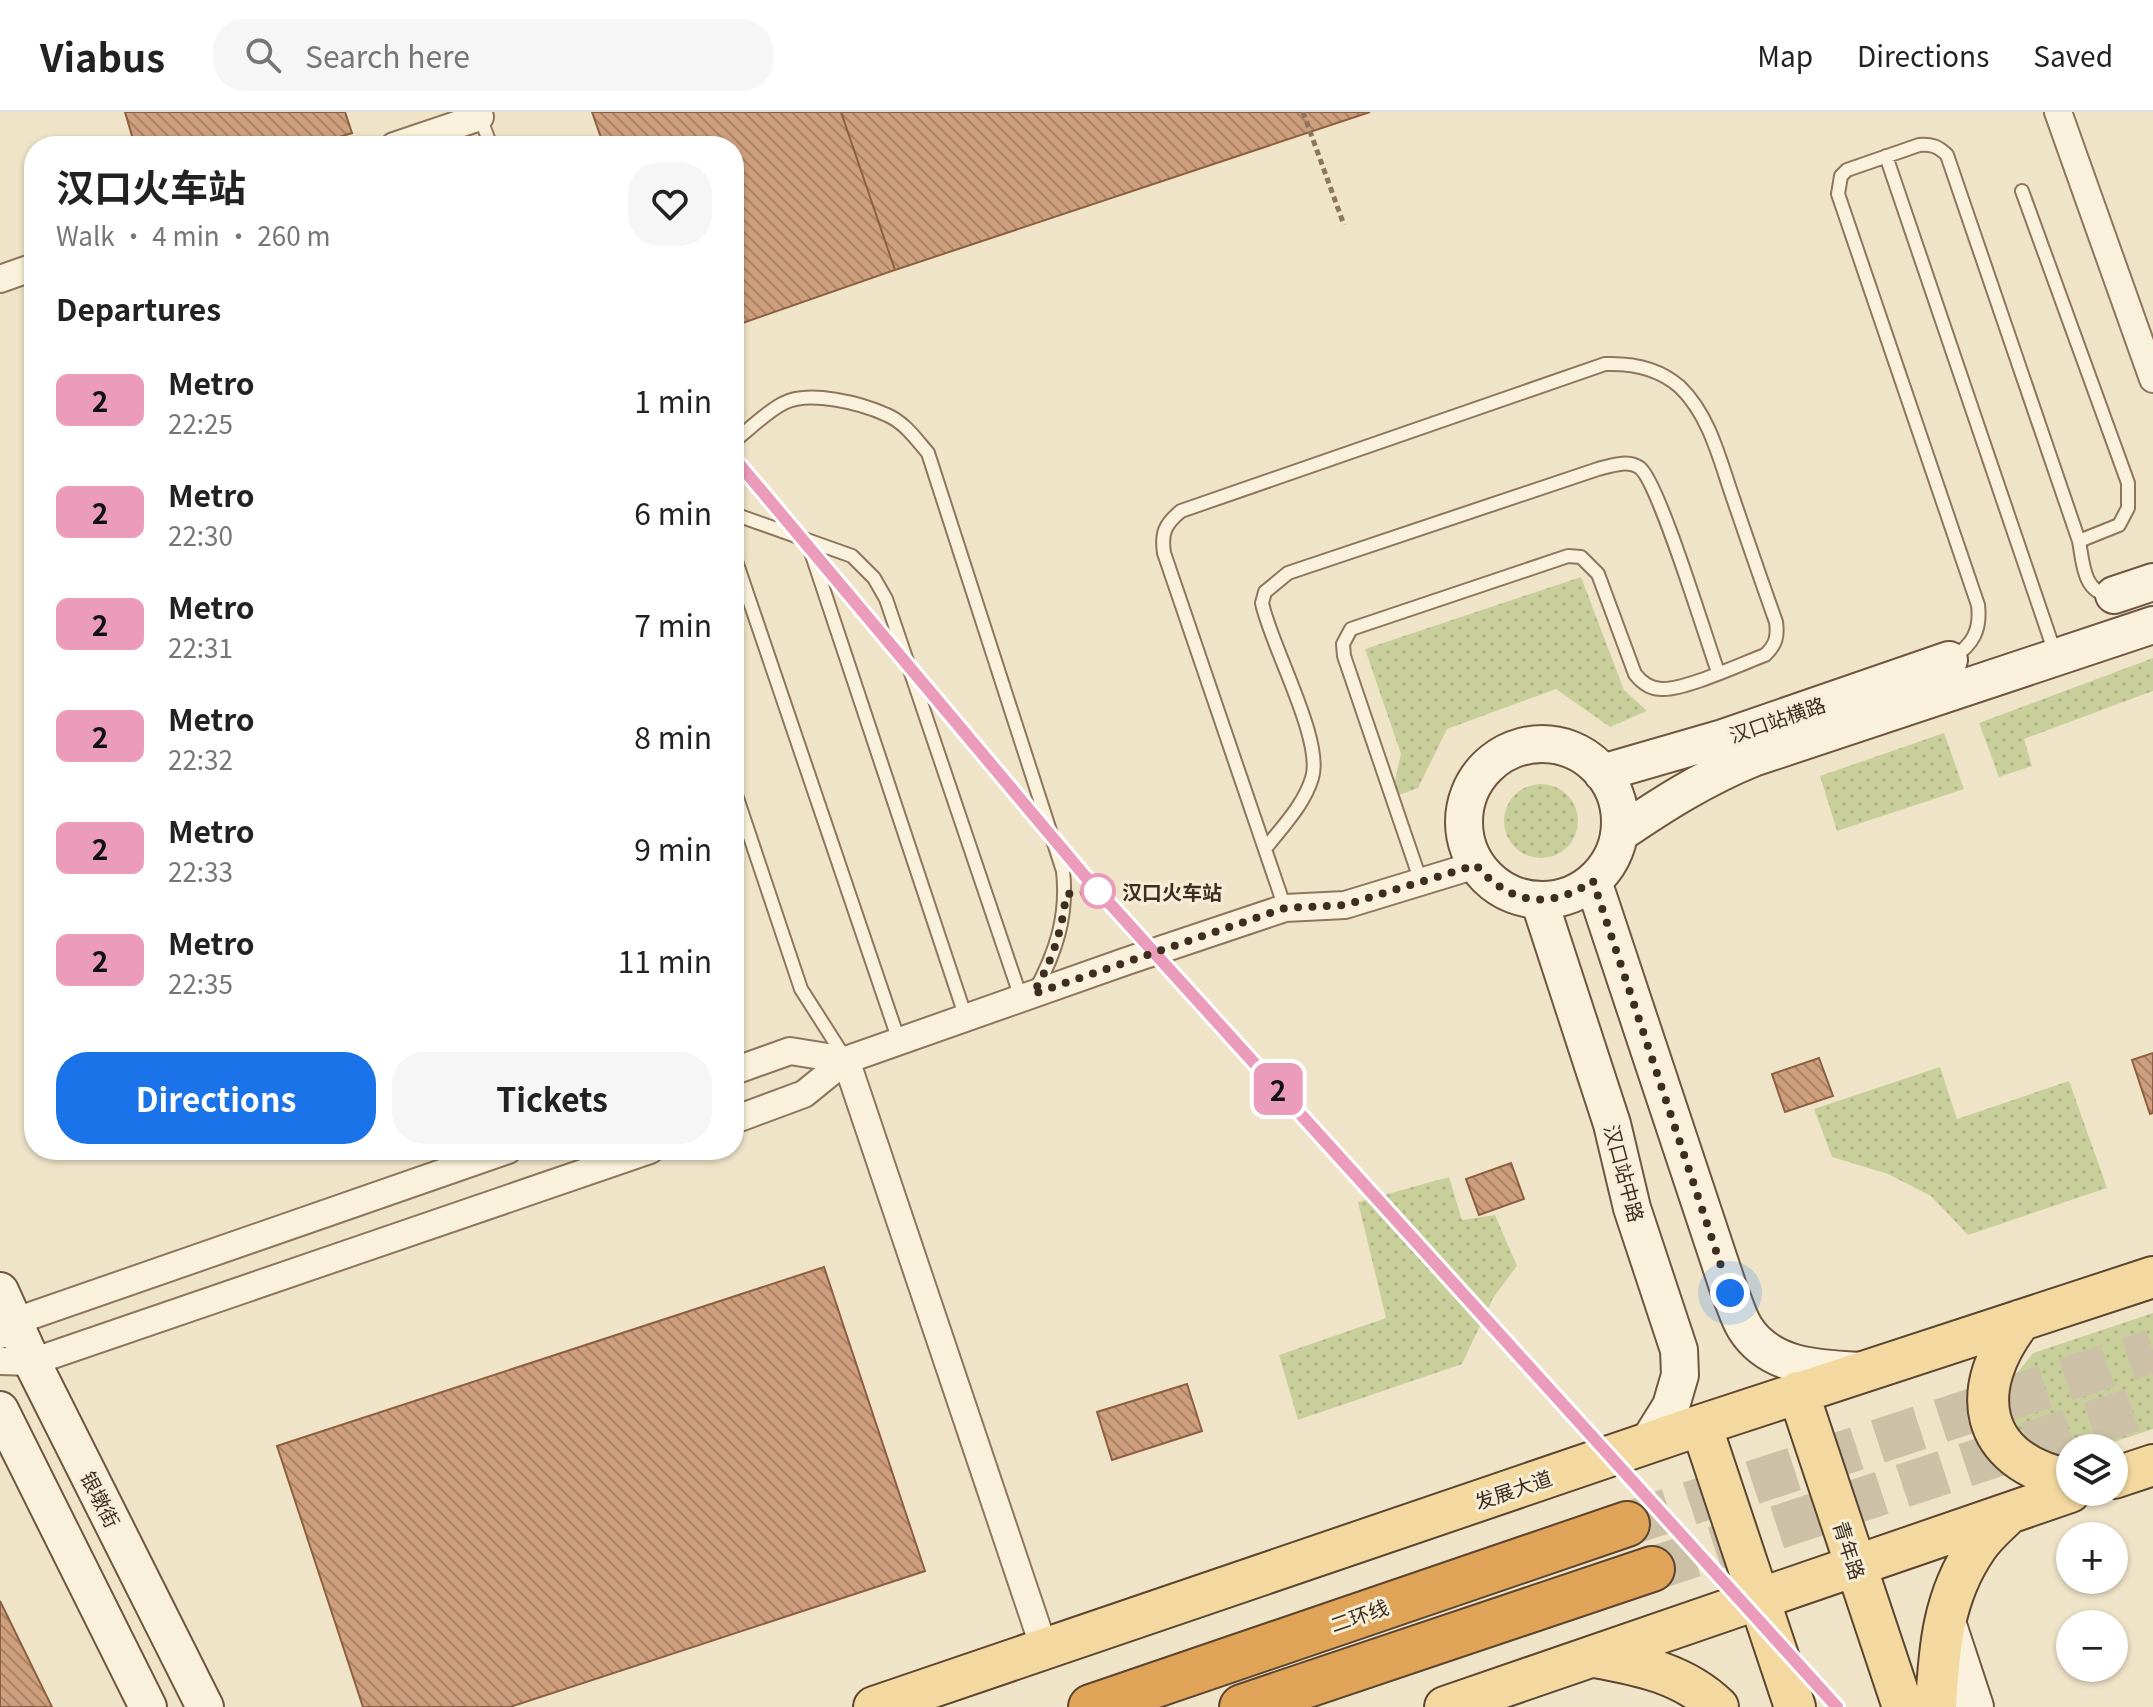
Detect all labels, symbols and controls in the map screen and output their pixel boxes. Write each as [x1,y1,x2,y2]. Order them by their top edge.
search box [213,19,773,91]
text: Viabus [40,28,165,83]
icon: search [241,33,285,77]
text: Search here [305,33,470,77]
text: Map [1757,35,1813,75]
text: Directions [1857,35,1989,75]
text: Saved [2033,35,2113,75]
text: 汉口火车站 [56,158,246,213]
button: heart [628,162,712,246]
text: Walk · 4 min · 260 m [56,216,330,253]
text: Departures [56,286,221,330]
text: Metro [168,360,255,404]
text: 1 min [634,378,712,422]
text: 2 [92,380,108,420]
text: 22:25 [168,404,233,441]
text: Metro [168,472,255,516]
text: 6 min [634,490,712,534]
text: 2 [92,492,108,532]
text: 22:30 [168,516,233,553]
text: Metro [168,584,255,628]
text: 7 min [634,602,712,646]
text: 2 [92,604,108,644]
text: 22:31 [168,628,233,665]
street label: 汉口站横路 [1725,689,1829,749]
text: Metro [168,696,255,740]
text: 8 min [634,714,712,758]
text: 2 [92,716,108,756]
text: 22:32 [168,740,233,777]
text: Metro [168,808,255,852]
text: 9 min [634,826,712,870]
text: 2 [92,828,108,868]
text: 22:33 [168,852,233,889]
marker: 汉口火车站 [1081,874,1115,908]
place label: 汉口火车站 [1122,877,1222,906]
text: Metro [168,920,255,964]
text: 11 min [618,938,712,982]
text: 2 [92,940,108,980]
text: 22:35 [168,964,233,1001]
button: Directions [56,1052,376,1144]
button: Tickets [392,1052,712,1144]
line badge: 2 [1252,1063,1304,1115]
text: 2 [1270,1069,1286,1109]
street label: 汉口站中路 [1598,1121,1652,1225]
your location [1710,1273,1750,1313]
map controls [2056,1434,2128,1682]
button: layers [2056,1434,2128,1506]
street label: 发展大道 [1470,1462,1556,1516]
street label: 银墩街 [74,1466,128,1532]
street label: 青年路 [1827,1517,1873,1583]
button: + [2056,1522,2128,1594]
street label: 二环线 [1326,1592,1392,1638]
button: − [2056,1610,2128,1682]

